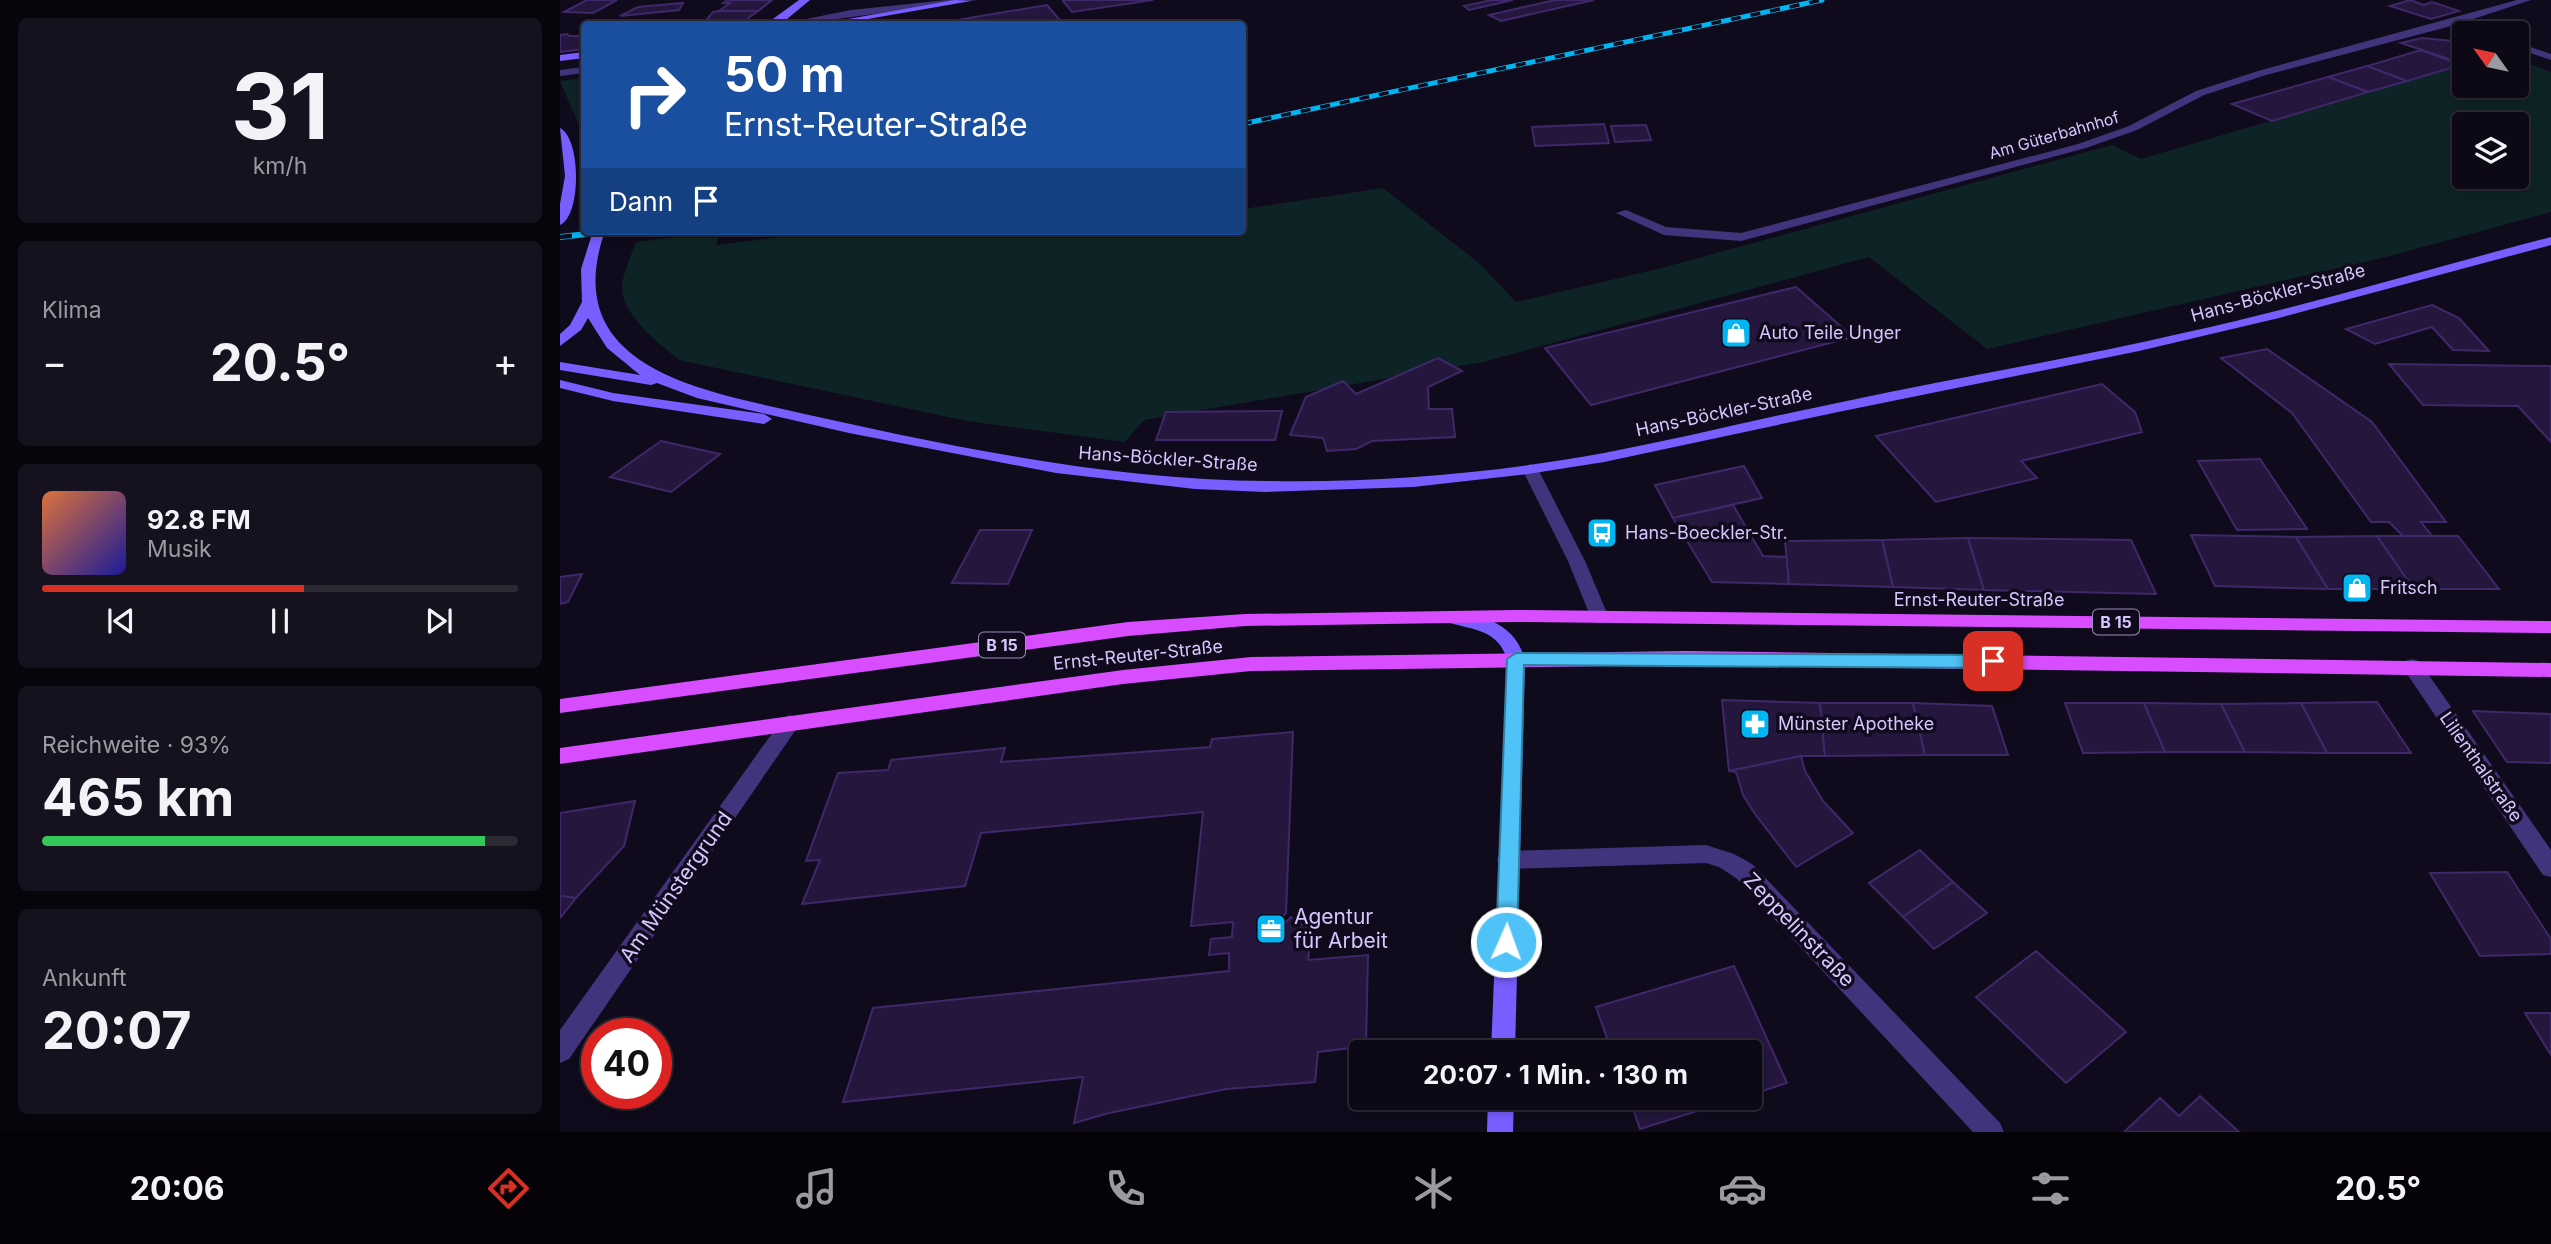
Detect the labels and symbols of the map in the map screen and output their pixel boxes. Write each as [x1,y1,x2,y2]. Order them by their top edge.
north arrow [2452,21,2529,98]
street label: Am Güterbahnhof [1987,107,2121,163]
street label: Hans-Böckler-Straße [2188,259,2367,326]
shop icon: Auto Teile Unger [1719,316,1753,350]
place label: Auto Teile Unger [1759,322,1901,343]
street label: Hans-Böckler-Straße [1634,383,1814,440]
street label: Hans-Böckler-Straße [1078,442,1258,475]
bus stop icon: Hans-Boeckler-Str. [1585,516,1619,550]
place label: Hans-Boeckler-Str. [1625,522,1788,543]
shop icon: Fritsch [2340,571,2374,605]
place label: Fritsch [2380,577,2438,598]
street label: Ernst-Reuter-Straße [1894,589,2064,610]
road number: B 15 [2093,610,2139,635]
pin [1963,631,2023,691]
road number: B 15 [979,632,1025,658]
street label: Ernst-Reuter-Straße [1052,635,1224,674]
pharmacy icon: Münster Apotheke [1738,707,1772,741]
street label: Lilienthalstraße [2436,708,2527,826]
place label: Münster Apotheke [1778,713,1934,734]
street label: Am Münstergrund [614,806,737,967]
street label: Zeppelinstraße [1739,867,1860,992]
place label: Agentur für Arbeit [1294,904,1388,953]
position arrow [1469,905,1543,979]
office icon: Agentur für Arbeit [1254,912,1288,946]
speed limit sign: 40 [581,1018,672,1109]

